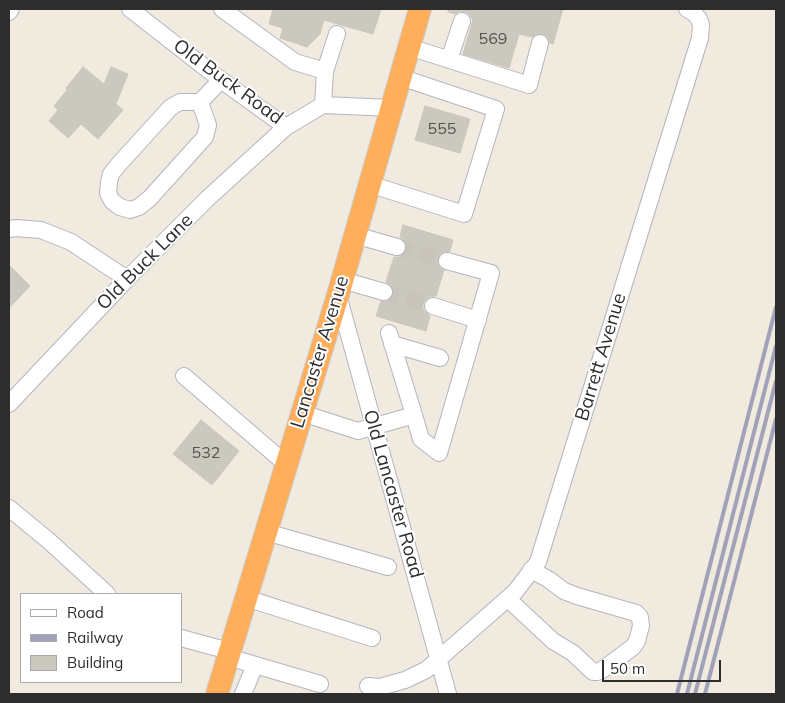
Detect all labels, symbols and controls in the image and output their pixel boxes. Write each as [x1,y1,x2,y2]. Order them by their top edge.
house number: 569 [479,29,507,49]
street label: Old Buck Road [169,35,287,129]
house number: 555 [428,119,456,139]
street label: Old Buck Lane [92,209,198,315]
street label: Lancaster Avenue [286,273,354,431]
street label: Barrett Avenue [571,290,631,424]
street label: Old Lancaster Road [358,407,428,581]
house number: 532 [192,443,220,463]
legend [20,593,182,683]
text: Road [67,603,104,622]
text: Railway [67,628,123,647]
scale bar [605,650,724,682]
text: Building [67,653,123,672]
text: 50 m [610,659,645,678]

